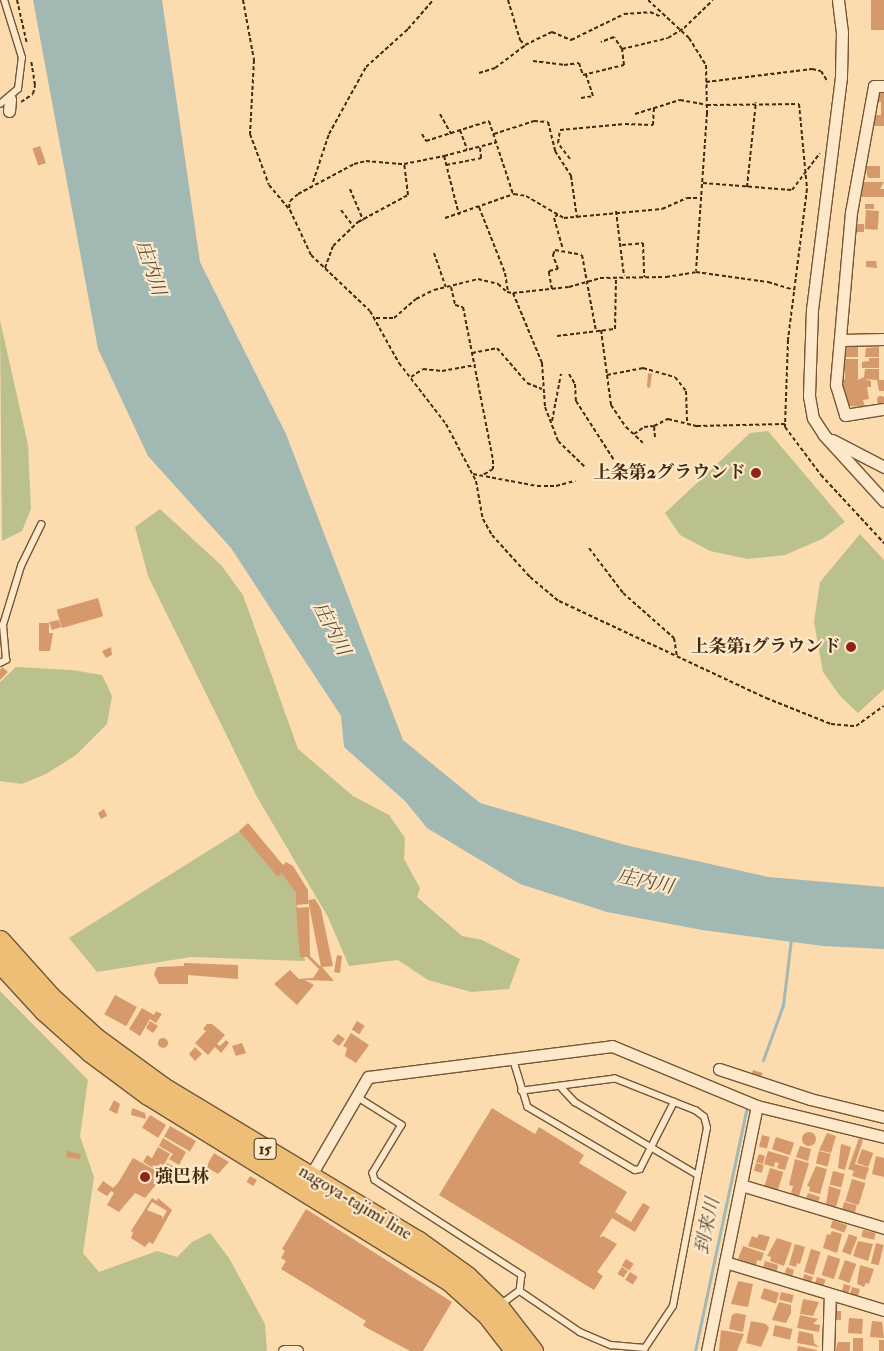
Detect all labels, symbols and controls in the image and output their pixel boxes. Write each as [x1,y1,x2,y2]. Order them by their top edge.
water label: 庄内川 [130,237,170,299]
place label: 上条第2グラウンド [593,462,746,484]
marker: 上条第2グラウンド [750,467,762,479]
water label: 庄内川 [308,598,354,660]
place label: 上条第1グラウンド [691,636,841,658]
marker: 上条第1グラウンド [845,641,857,653]
water label: 庄内川 [615,865,675,899]
road number: 15 [252,1136,278,1162]
street label: nagoya-tajimi line [295,1161,415,1245]
place label: 強巴林 [155,1166,209,1188]
marker: 強巴林 [139,1171,151,1183]
water label: 到来川 [691,1196,725,1256]

